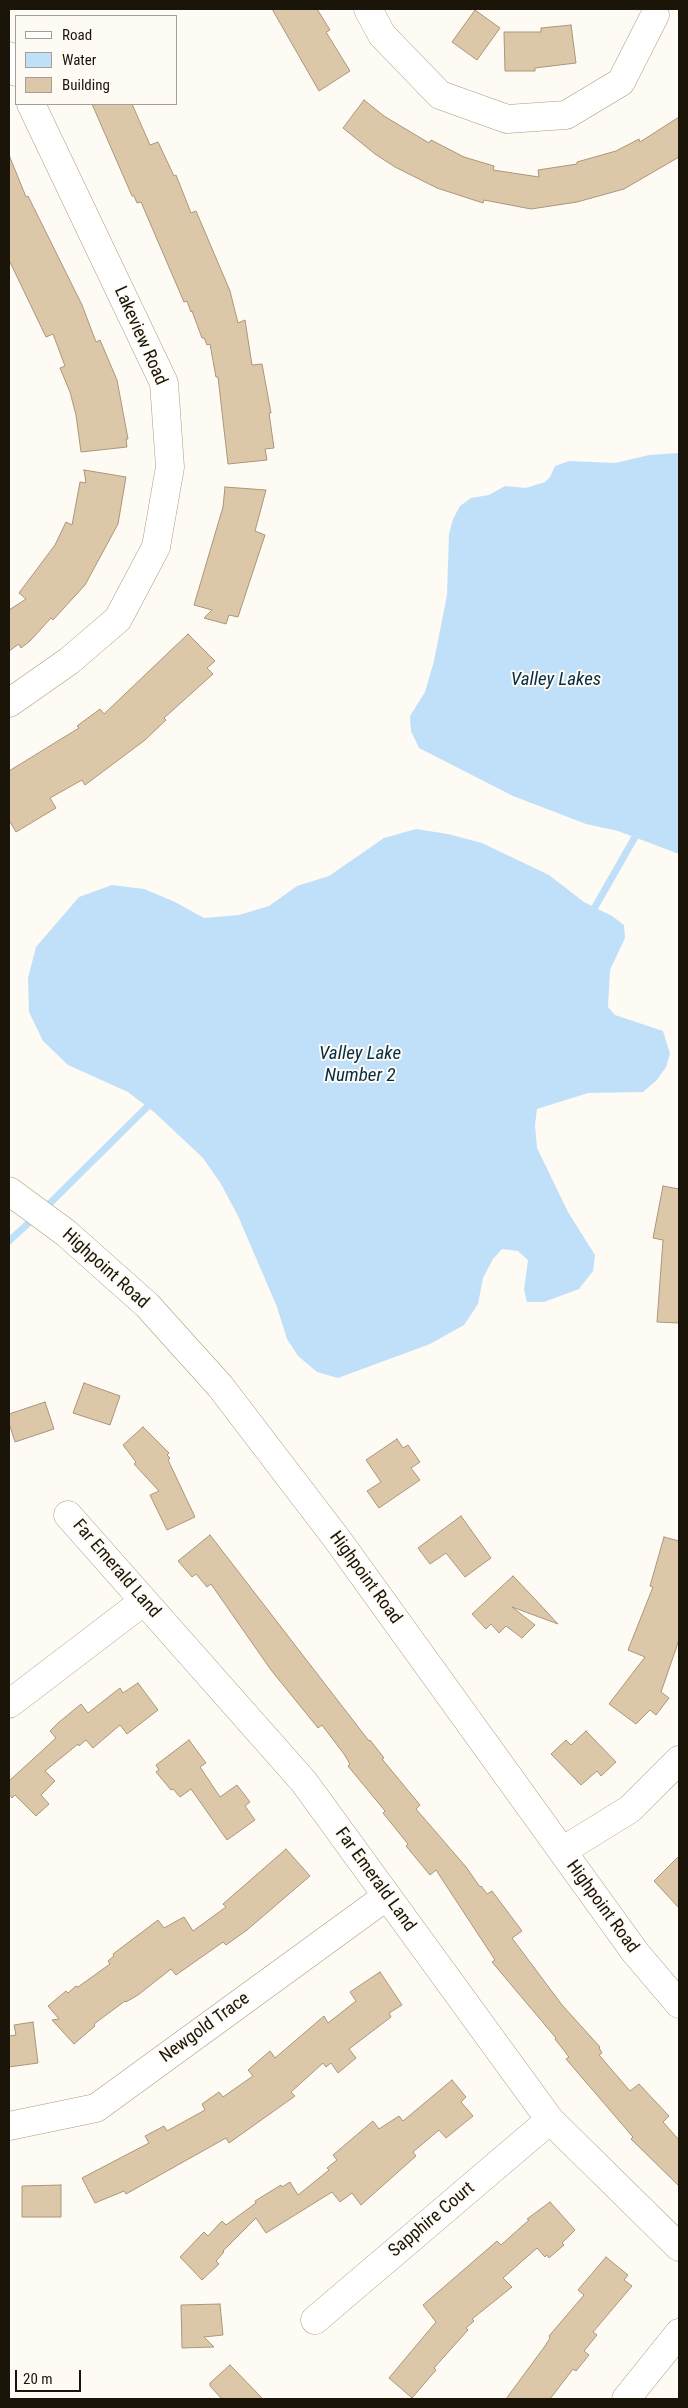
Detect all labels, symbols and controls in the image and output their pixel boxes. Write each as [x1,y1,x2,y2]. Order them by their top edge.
legend [15,15,178,105]
text: Road [62,26,92,44]
text: Water [62,51,96,69]
text: Building [62,76,110,94]
street label: Lakeview Road [109,283,171,389]
water label: Valley Lakes [511,669,601,691]
water label: Valley Lake Number 2 [319,1043,401,1087]
street label: Highpoint Road [57,1224,153,1314]
street label: Far Emerald Land [67,1515,165,1623]
street label: Highpoint Road [324,1527,406,1629]
street label: Far Emerald Land [330,1824,420,1936]
street label: Highpoint Road [561,1856,643,1958]
street label: Newgold Trace [156,1988,254,2068]
street label: Sapphire Court [385,2178,479,2262]
scale bar [18,2360,84,2392]
text: 20 m [23,2370,53,2388]

